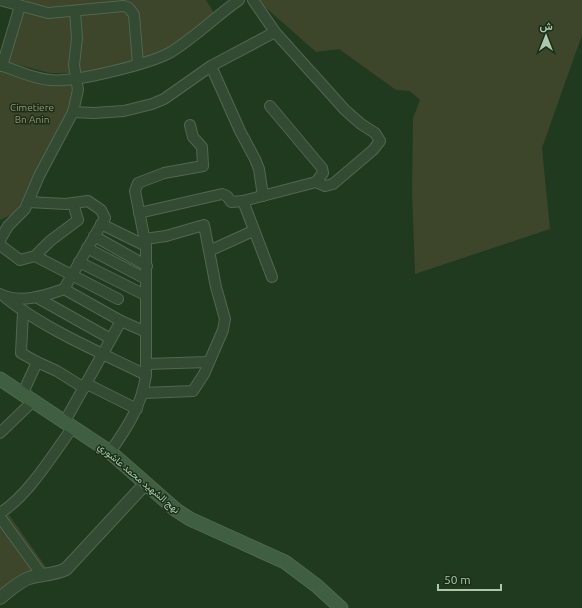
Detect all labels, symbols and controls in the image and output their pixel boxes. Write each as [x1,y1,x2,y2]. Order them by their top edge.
north arrow [526,16,566,56]
text: ش [539,20,553,33]
park label: Cimetiere Bn Anin [10,102,54,125]
street label: نهج الشهيد محمد عاشوري [94,441,182,518]
scale bar [438,566,501,592]
text: 50 m [444,573,471,586]

